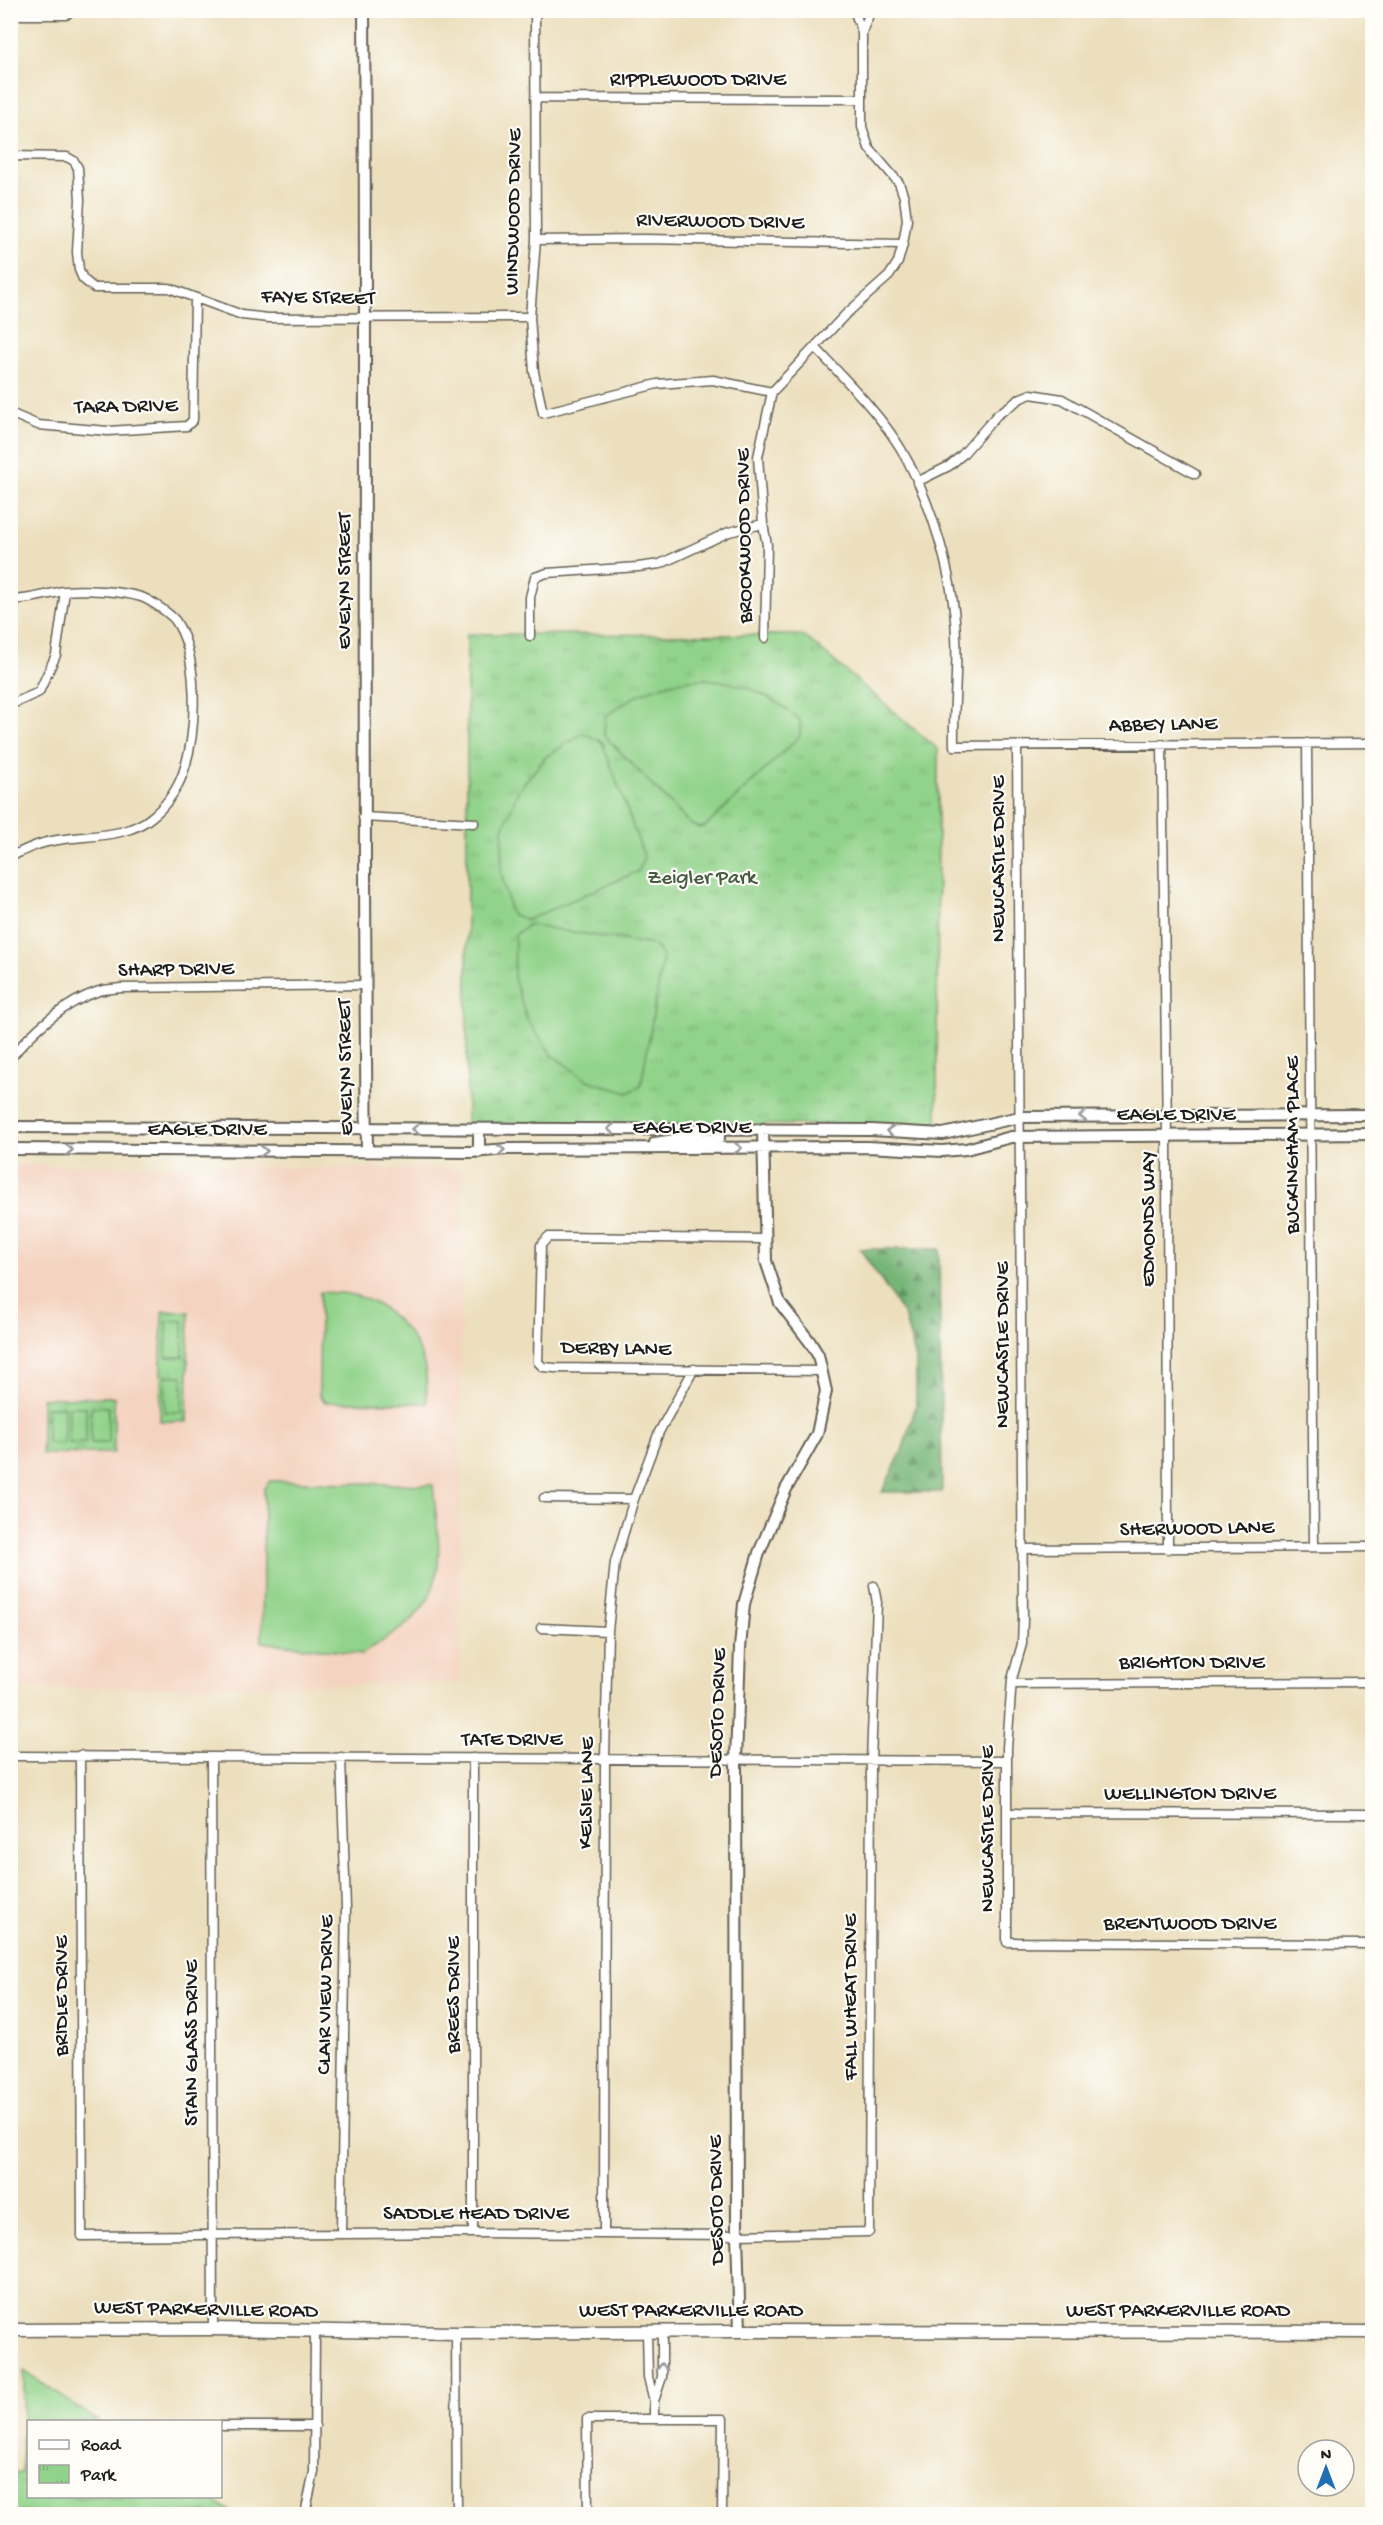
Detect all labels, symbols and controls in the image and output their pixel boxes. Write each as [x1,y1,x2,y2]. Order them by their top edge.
street label: RIPPLEWOOD DRIVE [610,69,787,94]
street label: WINDWOOD DRIVE [501,128,529,296]
street label: RIVERWOOD DRIVE [636,209,805,237]
street label: FAYE STREET [260,285,376,313]
street label: TARA DRIVE [73,395,179,421]
street label: BROOKWOOD DRIVE [732,447,760,625]
street label: EVELYN STREET [334,512,359,650]
street label: ABBEY LANE [1109,713,1218,739]
street label: NEWCASTLE DRIVE [988,775,1013,942]
park label: Zeigler Park [648,867,759,892]
street label: SHARP DRIVE [118,957,235,985]
street label: EVELYN STREET [333,997,361,1136]
street label: BUCKINGHAM PLACE [1282,1055,1307,1235]
street label: EAGLE DRIVE [1117,1104,1236,1129]
one-way arrow [1079,1110,1088,1122]
street label: EAGLE DRIVE [633,1117,752,1142]
street label: EAGLE DRIVE [148,1119,267,1144]
one-way arrow [411,1123,420,1135]
one-way arrow [606,1123,615,1135]
one-way arrow [885,1124,894,1137]
one-way arrow [733,1142,742,1154]
one-way arrow [64,1144,73,1156]
one-way arrow [496,1144,505,1157]
one-way arrow [259,1145,268,1157]
street label: EDMONDS WAY [1138,1151,1163,1287]
street label: NEWCASTLE DRIVE [992,1261,1017,1428]
street label: DERBY LANE [559,1337,672,1363]
street label: SHERWOOD LANE [1120,1516,1275,1544]
street label: DESOTO DRIVE [704,1647,734,1780]
street label: BRIGHTON DRIVE [1118,1652,1266,1677]
street label: TATE DRIVE [460,1729,563,1754]
street label: KELSIE LANE [575,1736,601,1849]
street label: NEWCASTLE DRIVE [977,1745,1002,1912]
street label: WELLINGTON DRIVE [1104,1783,1277,1808]
street label: FALL WHEAT DRIVE [840,1913,865,2081]
street label: BRENTWOOD DRIVE [1103,1913,1277,1938]
street label: CLAIR VIEW DRIVE [313,1914,341,2075]
street label: BRIDLE DRIVE [51,1935,76,2057]
street label: BREES DRIVE [443,1936,468,2055]
street label: STAIN GLASS DRIVE [181,1959,206,2126]
street label: DESOTO DRIVE [704,2134,732,2267]
street label: SADDLE HEAD DRIVE [383,2203,570,2228]
street label: WEST PARKERVILLE ROAD [94,2297,319,2325]
street label: WEST PARKERVILLE ROAD [579,2300,803,2325]
street label: WEST PARKERVILLE ROAD [1066,2300,1290,2325]
one-way arrow [656,2362,668,2371]
legend [27,2420,222,2498]
text: Road [81,2436,122,2457]
north arrow [1296,2438,1356,2498]
text: N [1321,2447,1332,2466]
text: Park [80,2466,117,2487]

